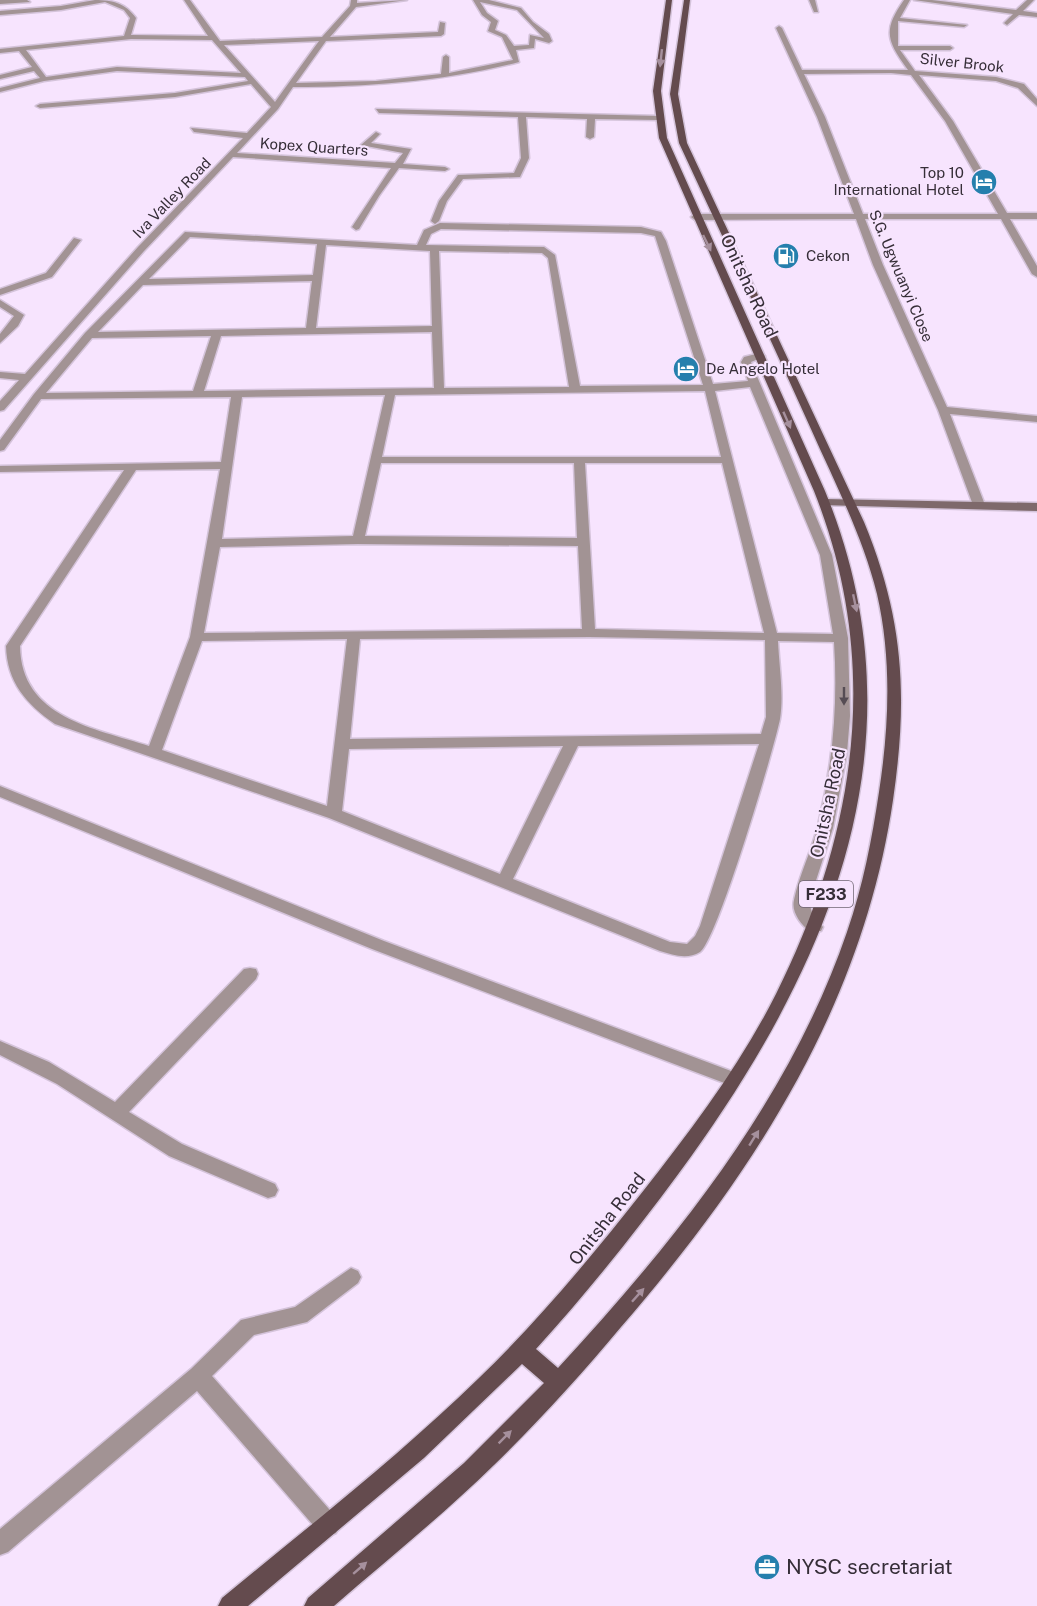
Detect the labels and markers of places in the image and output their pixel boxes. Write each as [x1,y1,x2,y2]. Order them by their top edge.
place label: Top 10 International Hotel [833,164,964,198]
hotel icon: Top 10 International Hotel [969,167,999,197]
fuel station icon: Cekon [771,241,801,271]
place label: Cekon [806,247,850,264]
hotel icon: De Angelo Hotel [671,354,701,384]
place label: De Angelo Hotel [706,360,820,377]
office icon: NYSC secretariat [752,1552,782,1582]
place label: NYSC secretariat [786,1554,953,1579]

